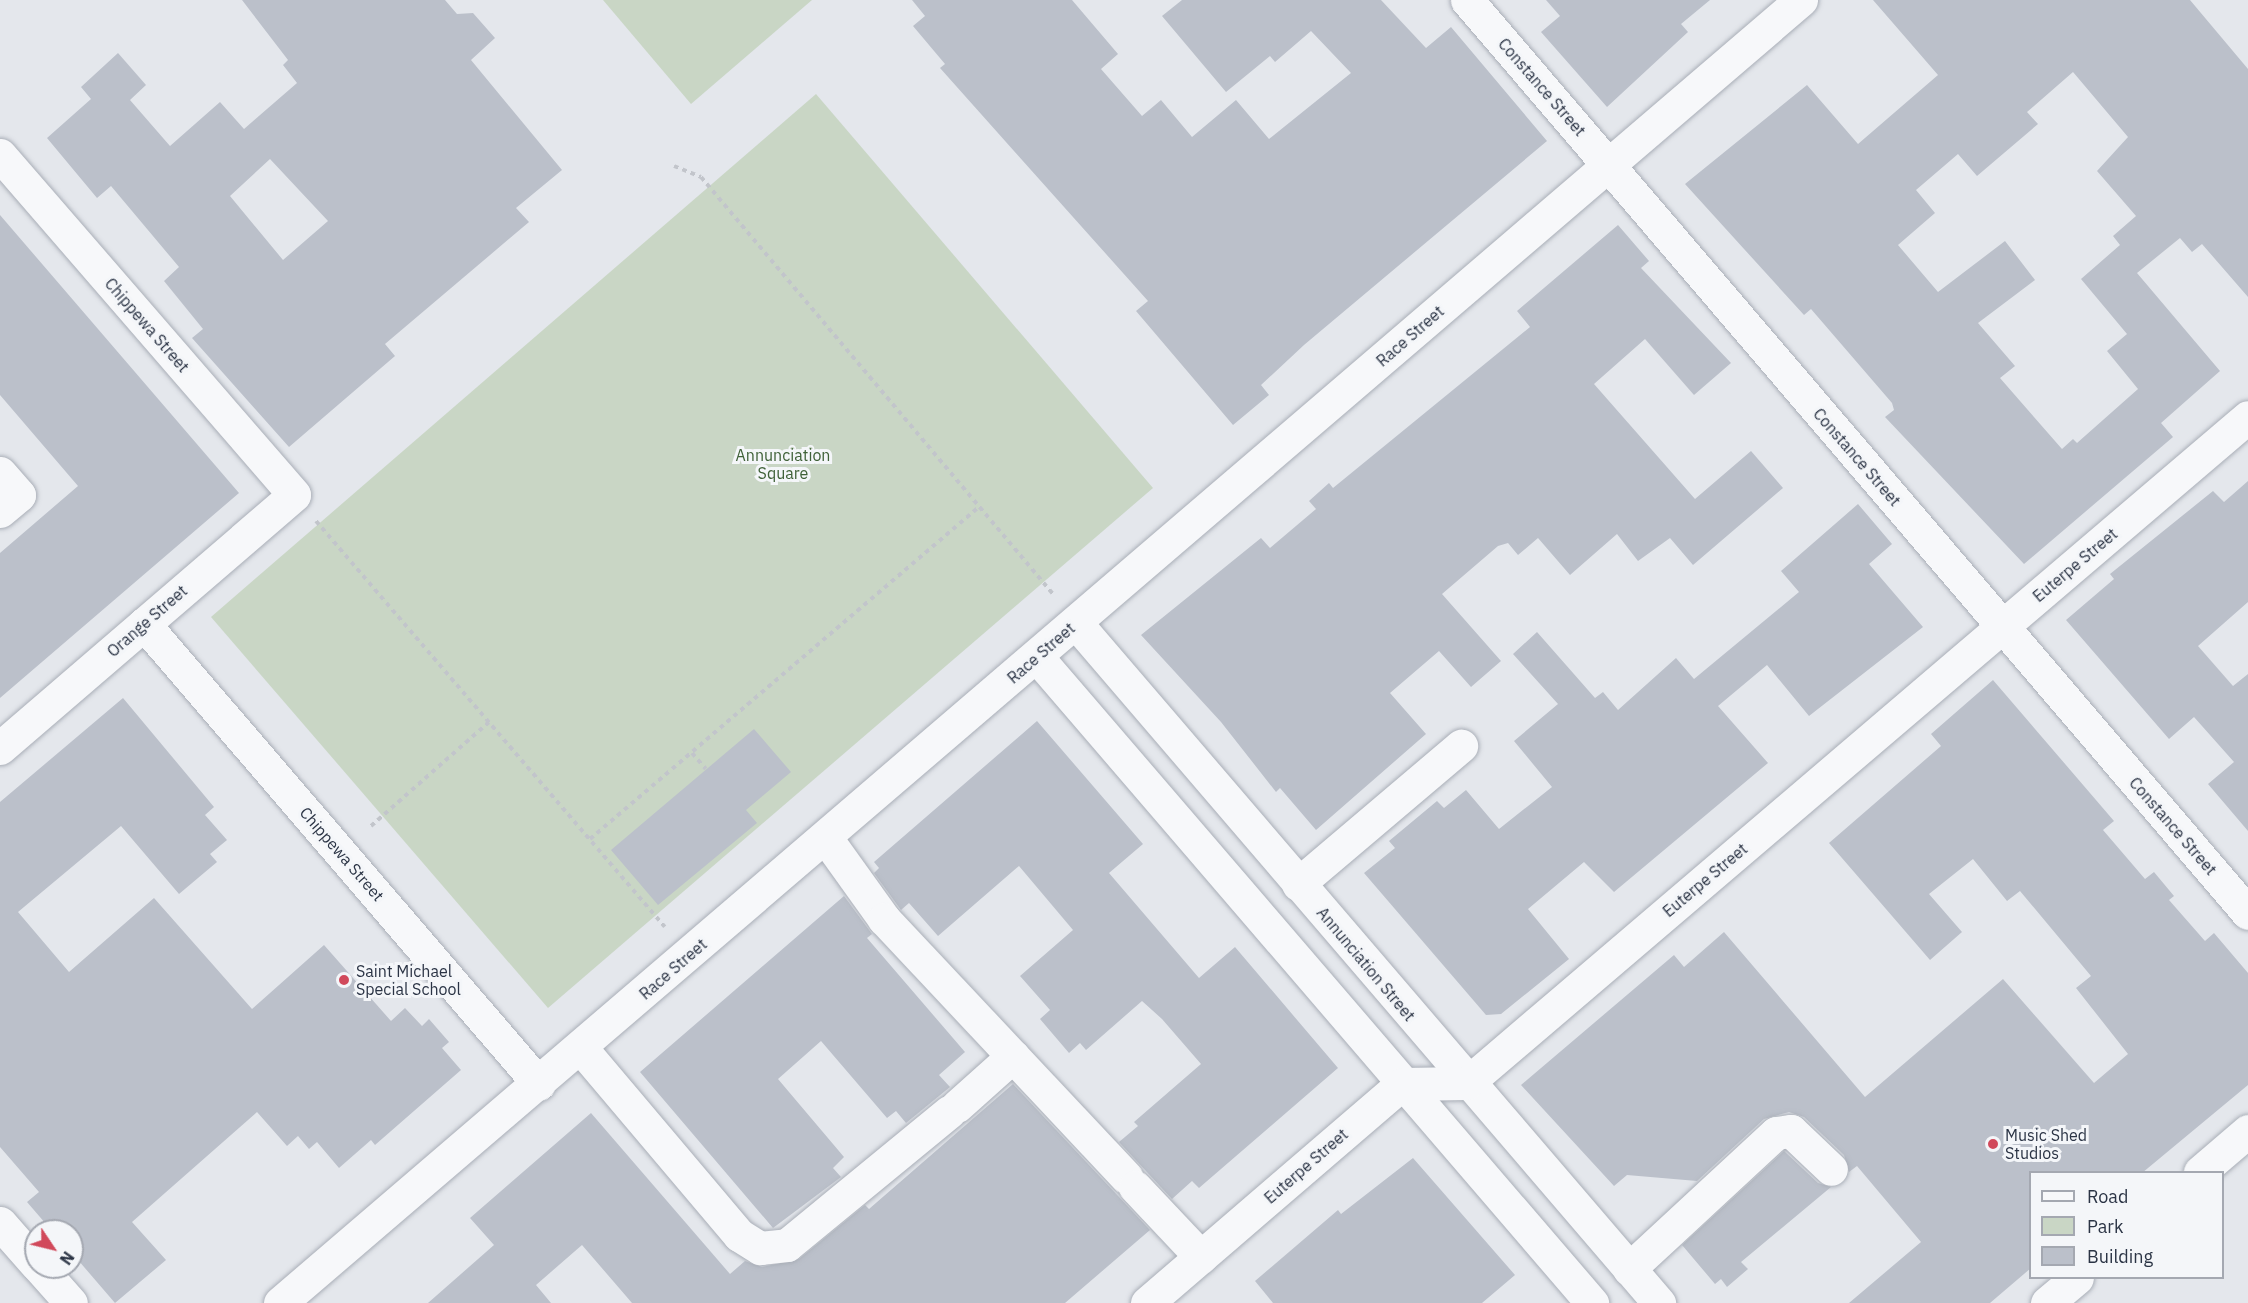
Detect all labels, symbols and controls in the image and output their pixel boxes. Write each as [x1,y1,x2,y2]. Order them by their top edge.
street label: Constance Street [1494,34,1590,140]
street label: Chippewa Street [101,274,193,376]
street label: Race Street [1372,302,1448,370]
street label: Constance Street [1809,404,1905,510]
park label: Annunciation Square [736,445,830,483]
street label: Euterpe Street [2029,524,2121,606]
street label: Orange Street [103,581,191,661]
street label: Race Street [1003,619,1079,687]
street label: Constance Street [2125,773,2221,879]
street label: Chippewa Street [296,803,388,905]
street label: Euterpe Street [1659,839,1751,921]
street label: Annunciation Street [1313,903,1419,1025]
street label: Race Street [635,935,711,1003]
place label: Saint Michael Special School [356,961,461,999]
marker: Saint Michael Special School [337,973,351,987]
street label: Euterpe Street [1260,1125,1352,1207]
place label: Music Shed Studios [2005,1125,2087,1163]
marker: Music Shed Studios [1986,1137,2000,1151]
legend [2029,1171,2224,1279]
text: Road [2087,1185,2128,1208]
text: Park [2087,1215,2123,1238]
north arrow [24,1219,84,1279]
text: Building [2087,1245,2153,1268]
text: N [56,1248,79,1269]

